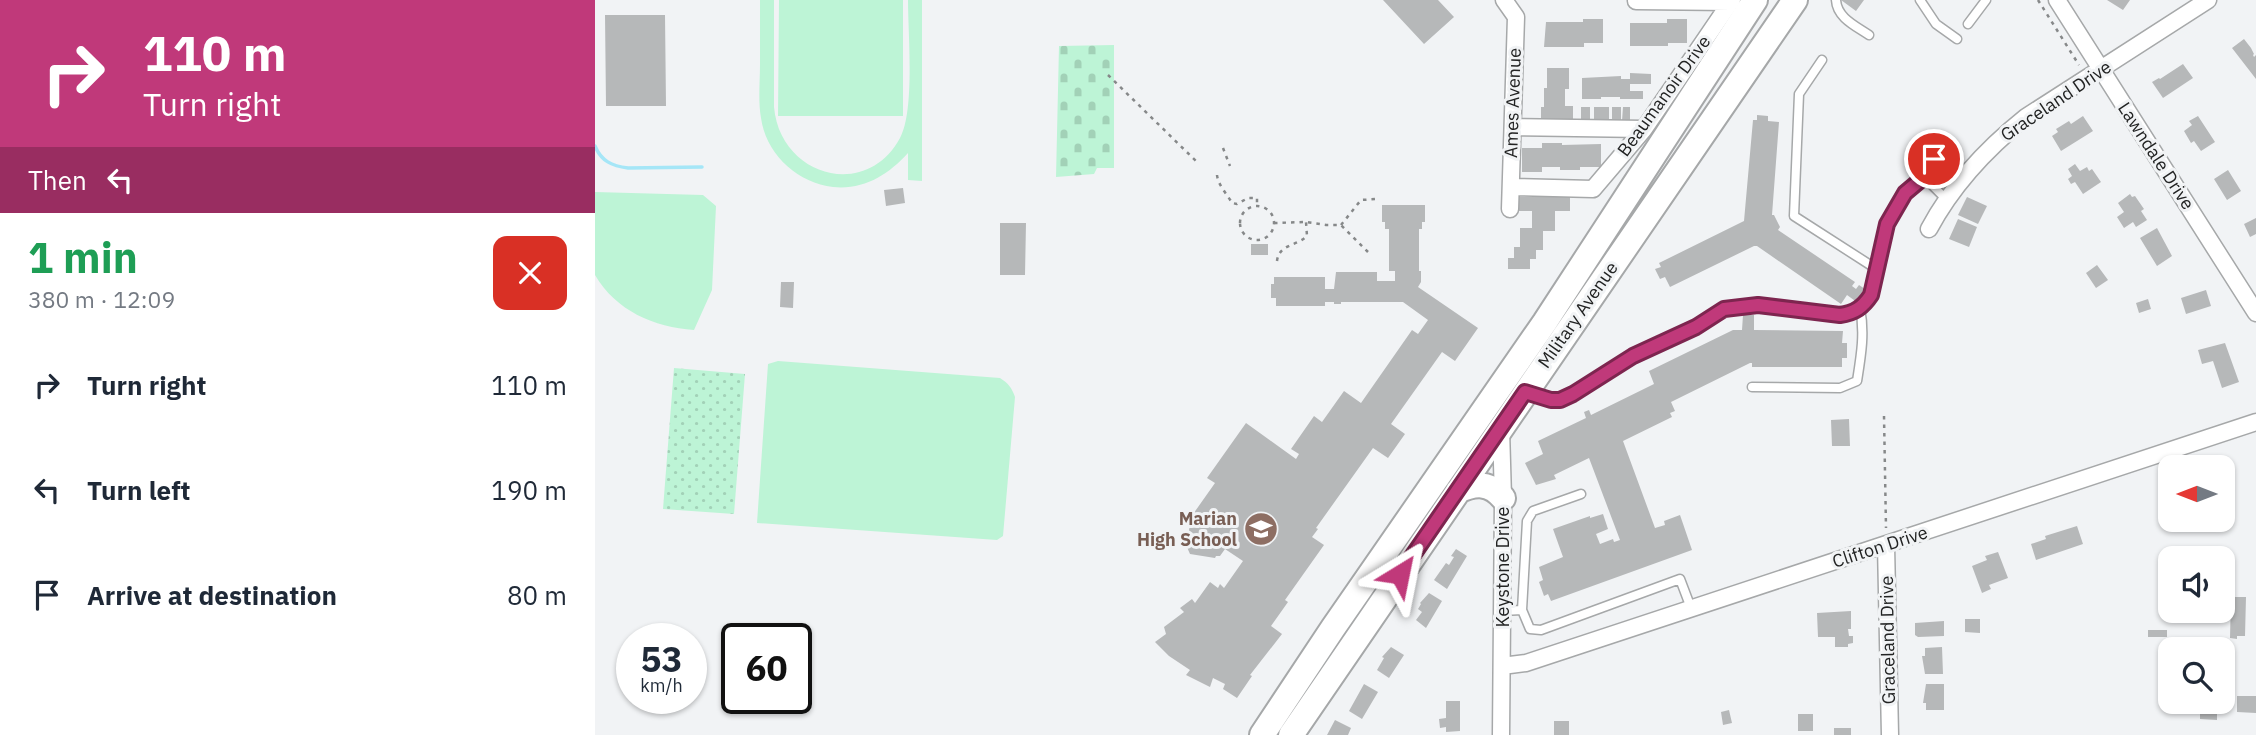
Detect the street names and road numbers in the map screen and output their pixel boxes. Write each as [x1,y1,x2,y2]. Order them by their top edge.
street label: Beaumanoir Drive [1612,31,1715,161]
street label: Ames Avenue [1499,47,1526,158]
street label: Graceland Drive [1996,55,2116,146]
street label: Lawndale Drive [2113,98,2200,214]
street label: Military Avenue [1532,257,1623,372]
street label: Keystone Drive [1491,507,1514,627]
street label: Clifton Drive [1829,520,1931,573]
street label: Graceland Drive [1875,575,1900,705]

